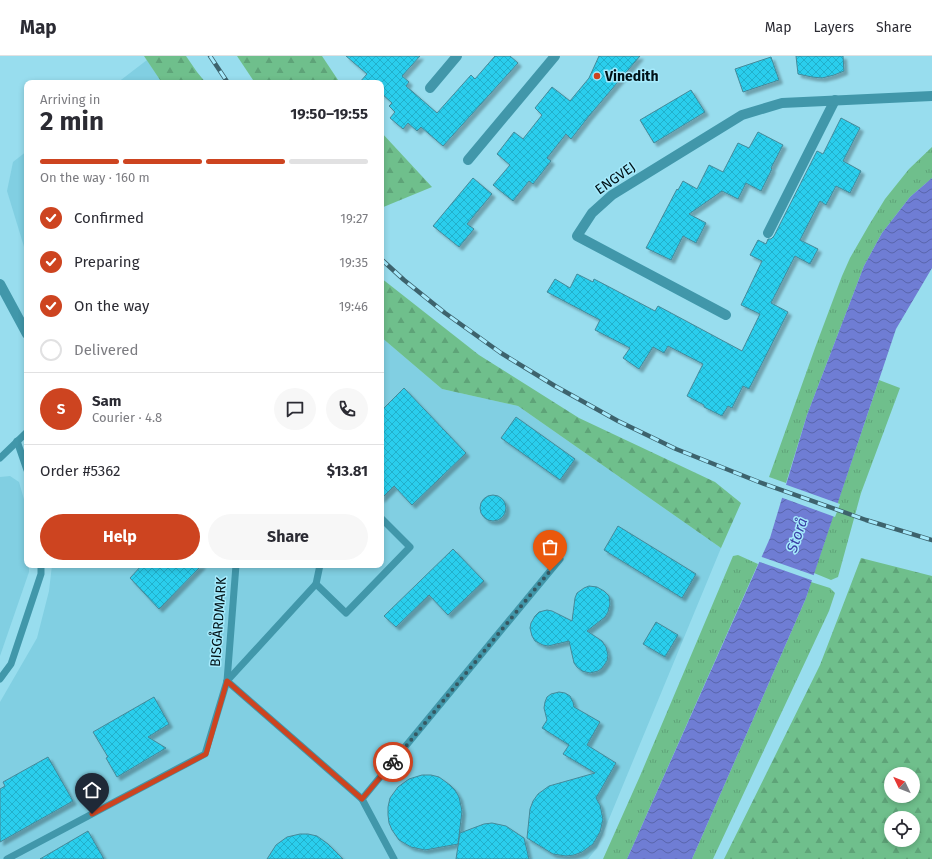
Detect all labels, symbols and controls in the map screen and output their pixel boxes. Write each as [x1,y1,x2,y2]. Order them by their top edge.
text: Map [20,16,57,39]
text: Map [765,19,791,36]
text: Layers [813,19,854,36]
text: Share [876,19,912,36]
place label: Vinedith [604,68,659,85]
marker: Vinedith [592,71,602,81]
text: Arriving in [40,92,100,107]
text: 19:50–19:55 [290,105,368,123]
text: 2 min [40,106,104,137]
street label: ENGVEJ [592,158,639,198]
text: On the way · 160 m [40,170,150,185]
icon: check [40,207,62,229]
text: Confirmed [74,209,144,227]
text: 19:27 [340,211,368,226]
icon: check [40,251,62,273]
text: Preparing [74,253,139,271]
text: 19:35 [339,255,368,270]
icon: check [40,295,62,317]
text: On the way [74,297,149,315]
text: 19:46 [339,299,368,314]
text: Delivered [74,341,138,359]
button: chat [274,388,316,430]
button: phone [326,388,368,430]
text: Sam [92,392,121,410]
text: S [57,400,65,418]
text: Courier · 4.8 [92,410,162,425]
text: Order #5362 [40,462,121,480]
text: $13.81 [327,462,368,480]
button: Help [40,514,200,560]
button: Share [208,514,368,560]
water label: Storå [782,515,811,556]
pin [533,530,567,571]
icon: bag [539,536,561,558]
street label: BISGÅRDMARK [206,576,230,668]
courier [373,742,413,782]
icon: bike [382,751,404,773]
north arrow [884,767,920,803]
map controls [884,767,920,847]
pin [75,773,109,814]
icon: home [81,779,103,801]
button: locate [884,811,920,847]

